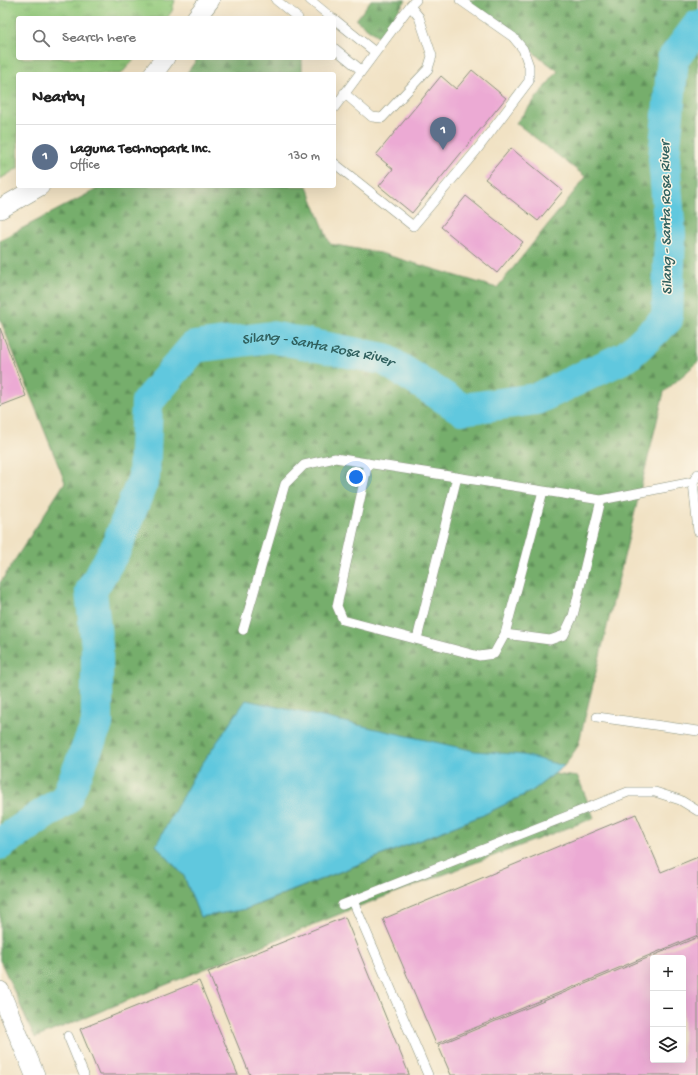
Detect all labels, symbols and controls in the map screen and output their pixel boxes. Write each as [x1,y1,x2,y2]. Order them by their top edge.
search box [16,16,336,60]
icon: search [30,27,52,49]
text: Search here [62,29,136,47]
text: Nearby [32,88,85,108]
pin: 1 [430,117,456,150]
water label: Silang - Santa Rosa River [657,138,677,295]
text: Laguna Technopark Inc. [70,140,212,158]
text: 1 [42,149,48,164]
text: 130 m [288,149,320,164]
text: Office [70,158,100,173]
water label: Silang - Santa Rosa River [241,328,399,373]
your location [346,467,366,487]
map controls [650,955,686,1063]
button: + [650,955,686,991]
button: − [650,991,686,1027]
button: layers [650,1027,686,1063]

